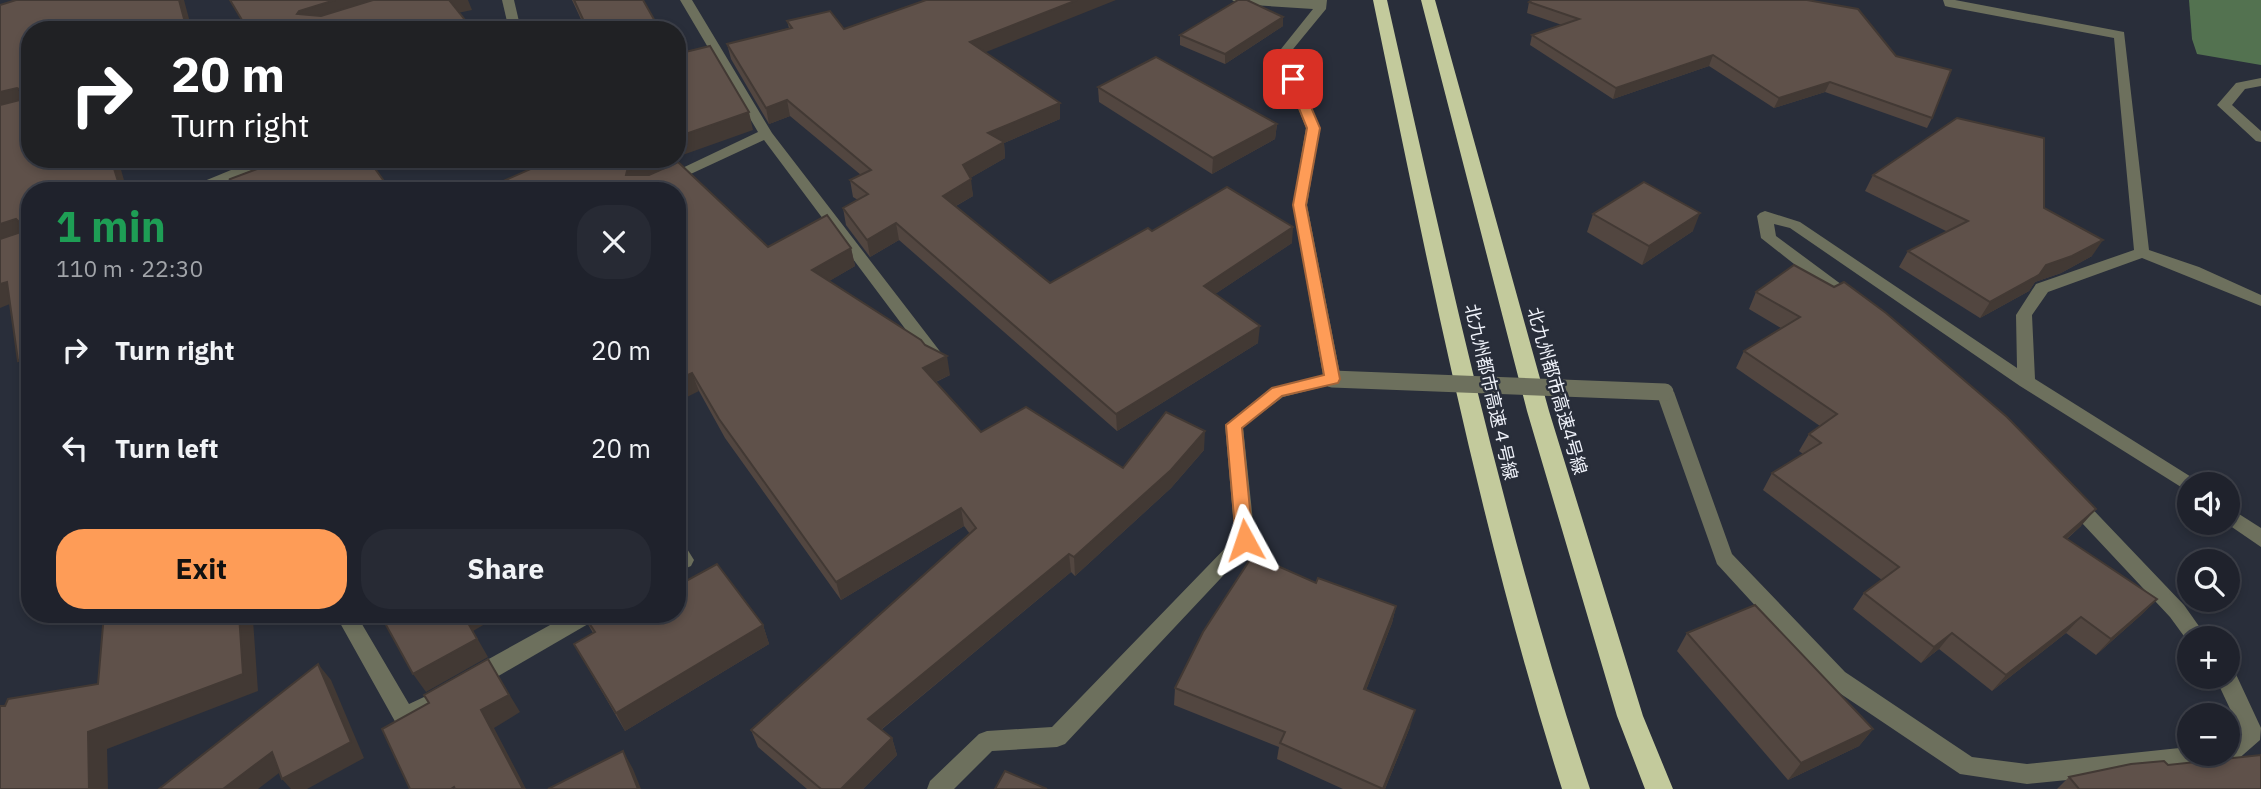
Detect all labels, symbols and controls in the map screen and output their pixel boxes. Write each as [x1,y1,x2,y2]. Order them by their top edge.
text: 20 m [171,42,285,105]
icon: right [56,49,147,140]
pin [1263,49,1323,109]
icon: arrive [1274,60,1312,98]
text: Turn right [171,104,309,146]
text: 1 min [56,199,166,254]
button: close [577,205,651,279]
text: 110 m · 22:30 [56,253,203,283]
street label: 北九州都市高速４号線 [1460,302,1523,482]
street label: 北九州都市高速4号線 [1523,305,1592,477]
icon: right [56,331,94,369]
text: Turn right [115,333,234,367]
text: 20 m [591,333,651,367]
icon: left [56,429,94,467]
text: Turn left [115,431,218,465]
text: 20 m [591,431,651,465]
map controls [2177,472,2240,766]
button: sound [2177,472,2240,535]
position arrow [1208,503,1282,577]
button: Exit [56,529,347,609]
button: Share [361,529,651,609]
button: search [2177,549,2240,612]
button: + [2177,626,2240,689]
button: − [2177,703,2240,766]

